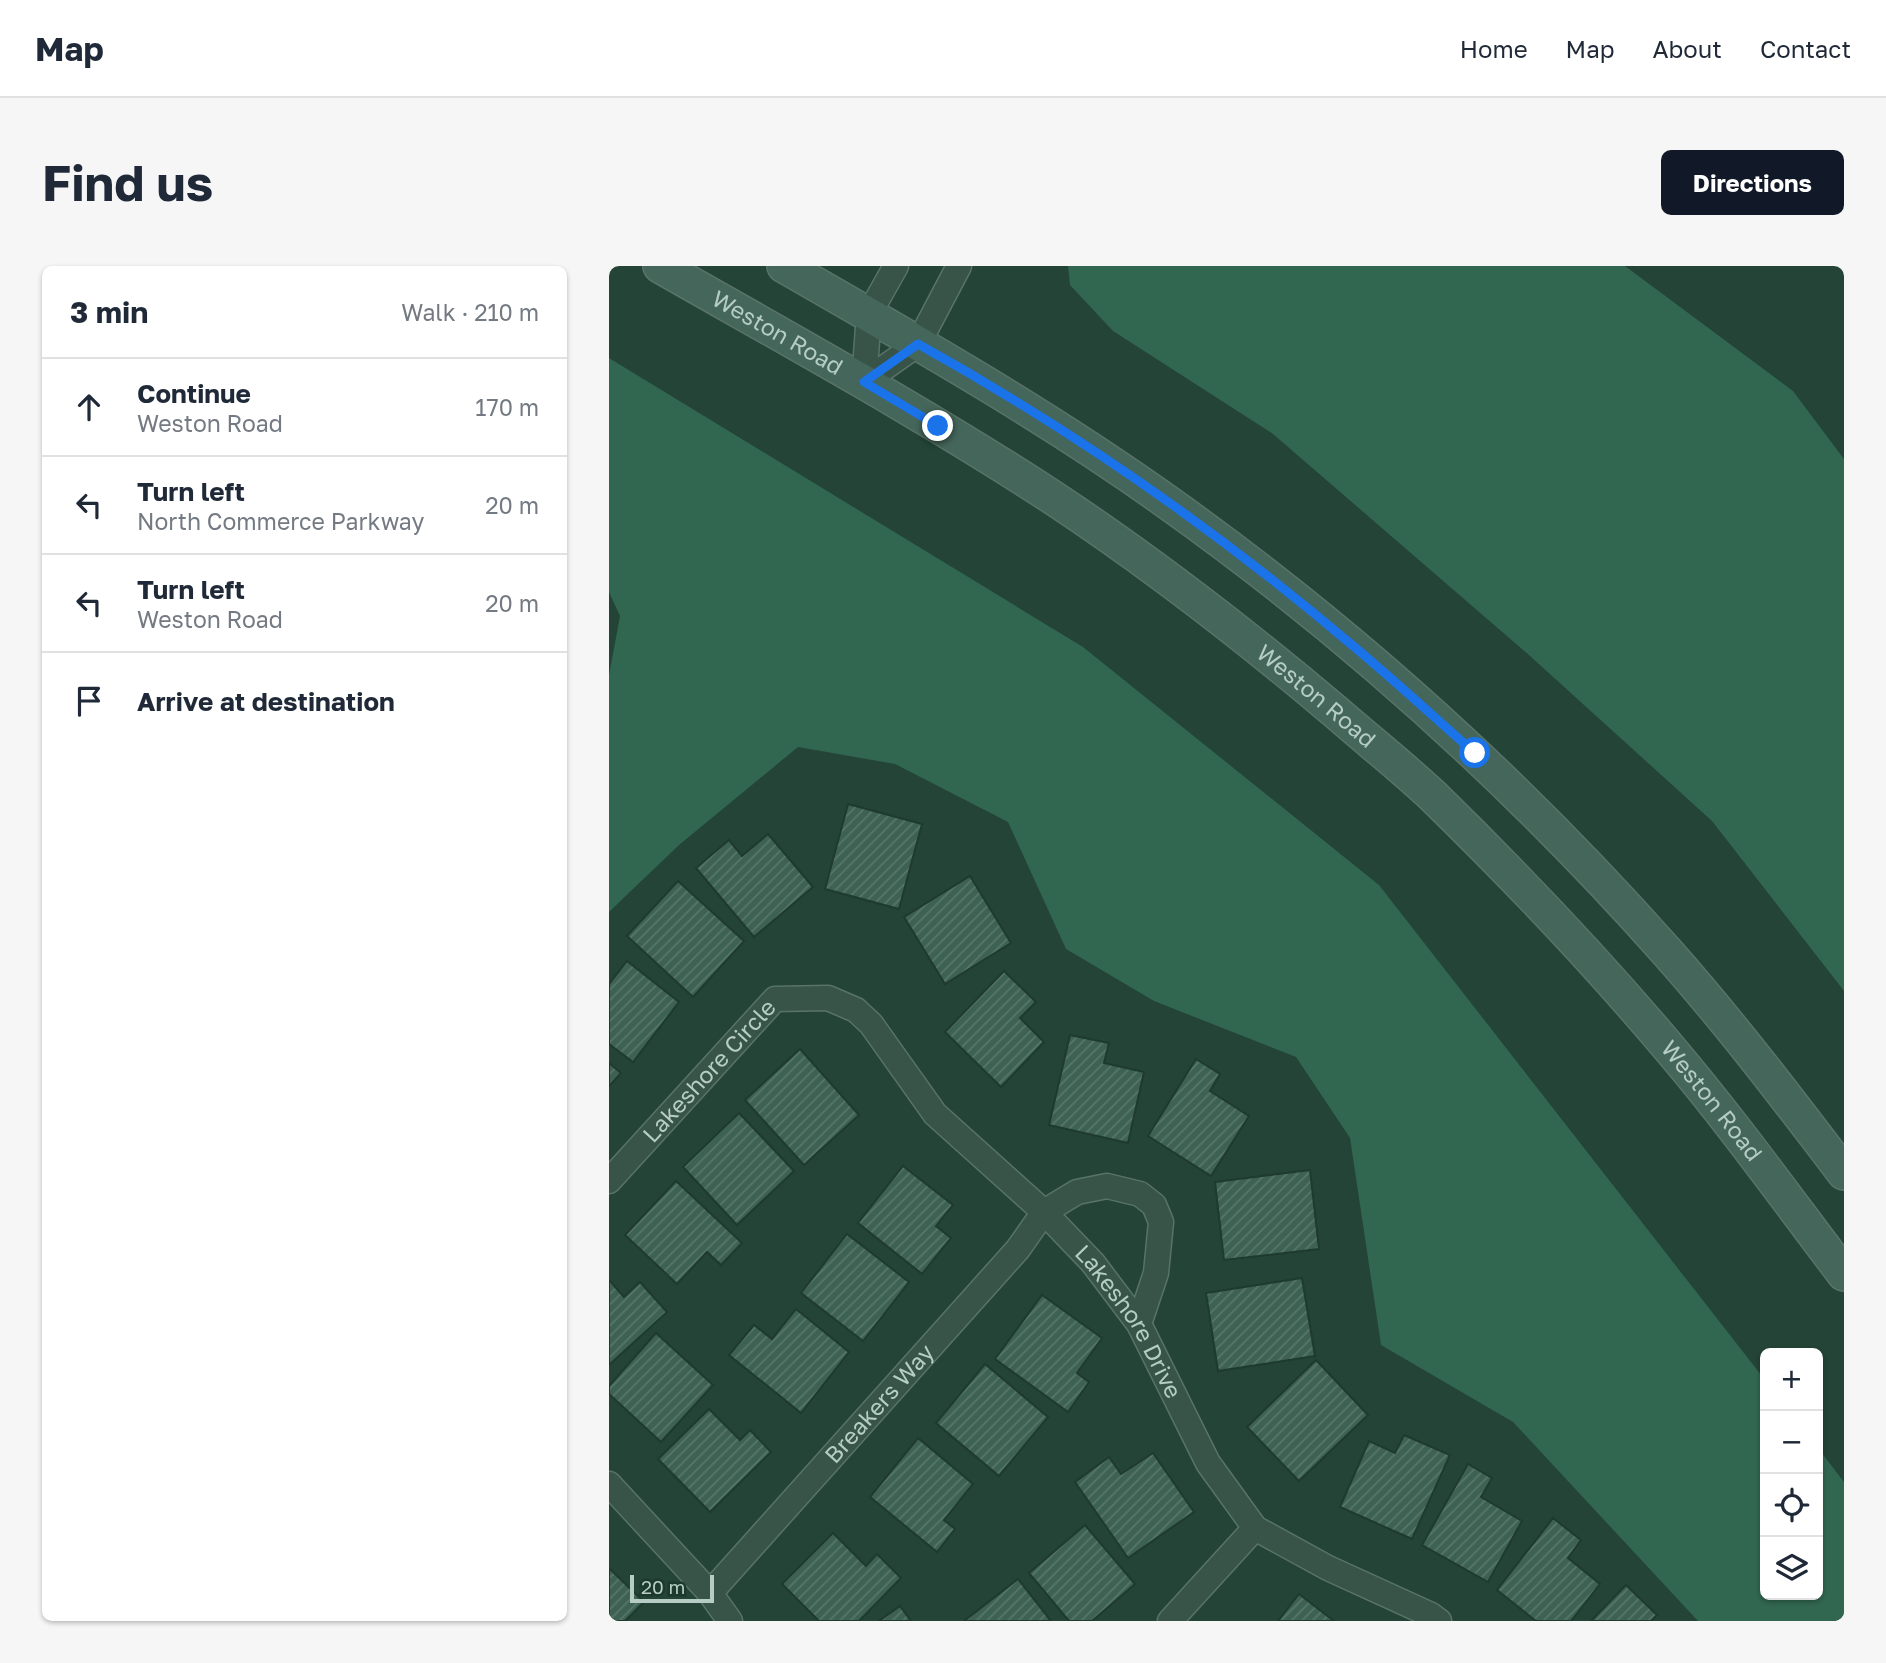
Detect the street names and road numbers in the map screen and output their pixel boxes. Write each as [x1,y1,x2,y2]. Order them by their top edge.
street label: Weston Road [708,284,848,380]
street label: Weston Road [1252,638,1382,753]
street label: Lakeshore Circle [636,993,781,1148]
street label: Weston Road [1656,1034,1769,1166]
street label: Lakeshore Drive [1070,1238,1189,1402]
street label: Breakers Way [818,1338,939,1468]

